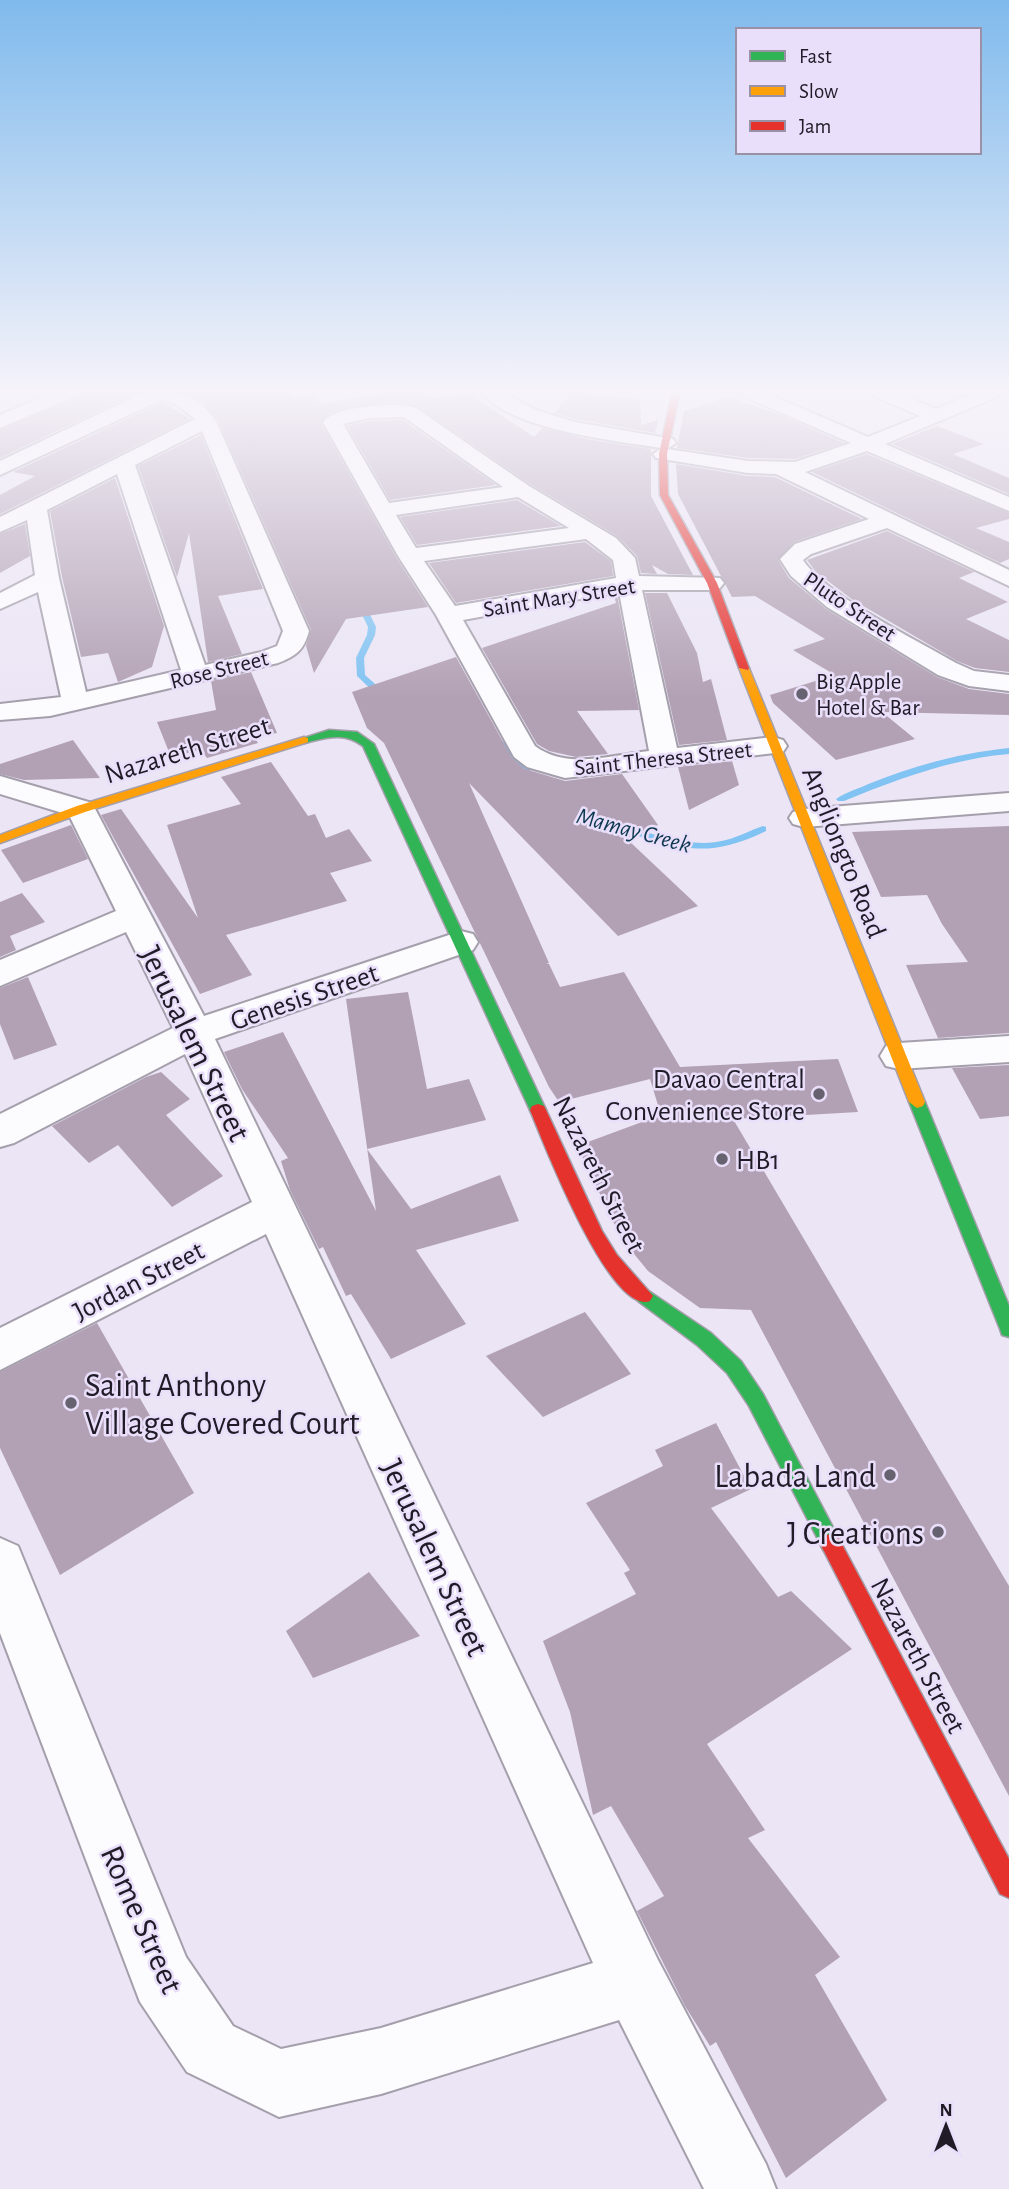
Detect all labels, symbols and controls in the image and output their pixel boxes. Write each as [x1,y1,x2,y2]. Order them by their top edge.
legend [736,28,981,154]
text: Fast [799,46,832,67]
text: Slow [799,81,838,102]
text: Jam [799,116,831,137]
street label: Pluto Street [799,568,900,647]
street label: Saint Mary Street [482,575,637,622]
street label: Rose Street [168,647,271,694]
place label: Big Apple Hotel & Bar [816,671,920,720]
marker: Big Apple Hotel & Bar [794,686,810,702]
street label: Nazareth Street [101,712,274,789]
street label: Saint Theresa Street [573,739,754,780]
street label: Angliongto Road [796,763,890,942]
water label: Mamay Creek [574,804,694,858]
street label: Jerusalem Street [132,941,255,1147]
street label: Genesis Street [227,959,382,1036]
place label: Davao Central Convenience Store [605,1066,805,1126]
marker: Davao Central Convenience Store [811,1086,827,1102]
street label: Nazareth Street [547,1092,650,1258]
place label: HB1 [736,1147,780,1175]
marker: HB1 [714,1151,730,1167]
street label: Jordan Street [69,1237,209,1327]
place label: Saint Anthony Village Covered Court [85,1370,360,1441]
marker: Saint Anthony Village Covered Court [63,1395,79,1411]
street label: Jerusalem Street [374,1455,494,1662]
place label: Labada Land [714,1461,876,1494]
marker: Labada Land [882,1467,898,1483]
place label: J Creations [787,1518,924,1551]
marker: J Creations [930,1524,946,1540]
street label: Nazareth Street [865,1574,970,1738]
street label: Rome Street [94,1841,188,1999]
north arrow [911,2091,981,2161]
text: N [939,2101,953,2120]

